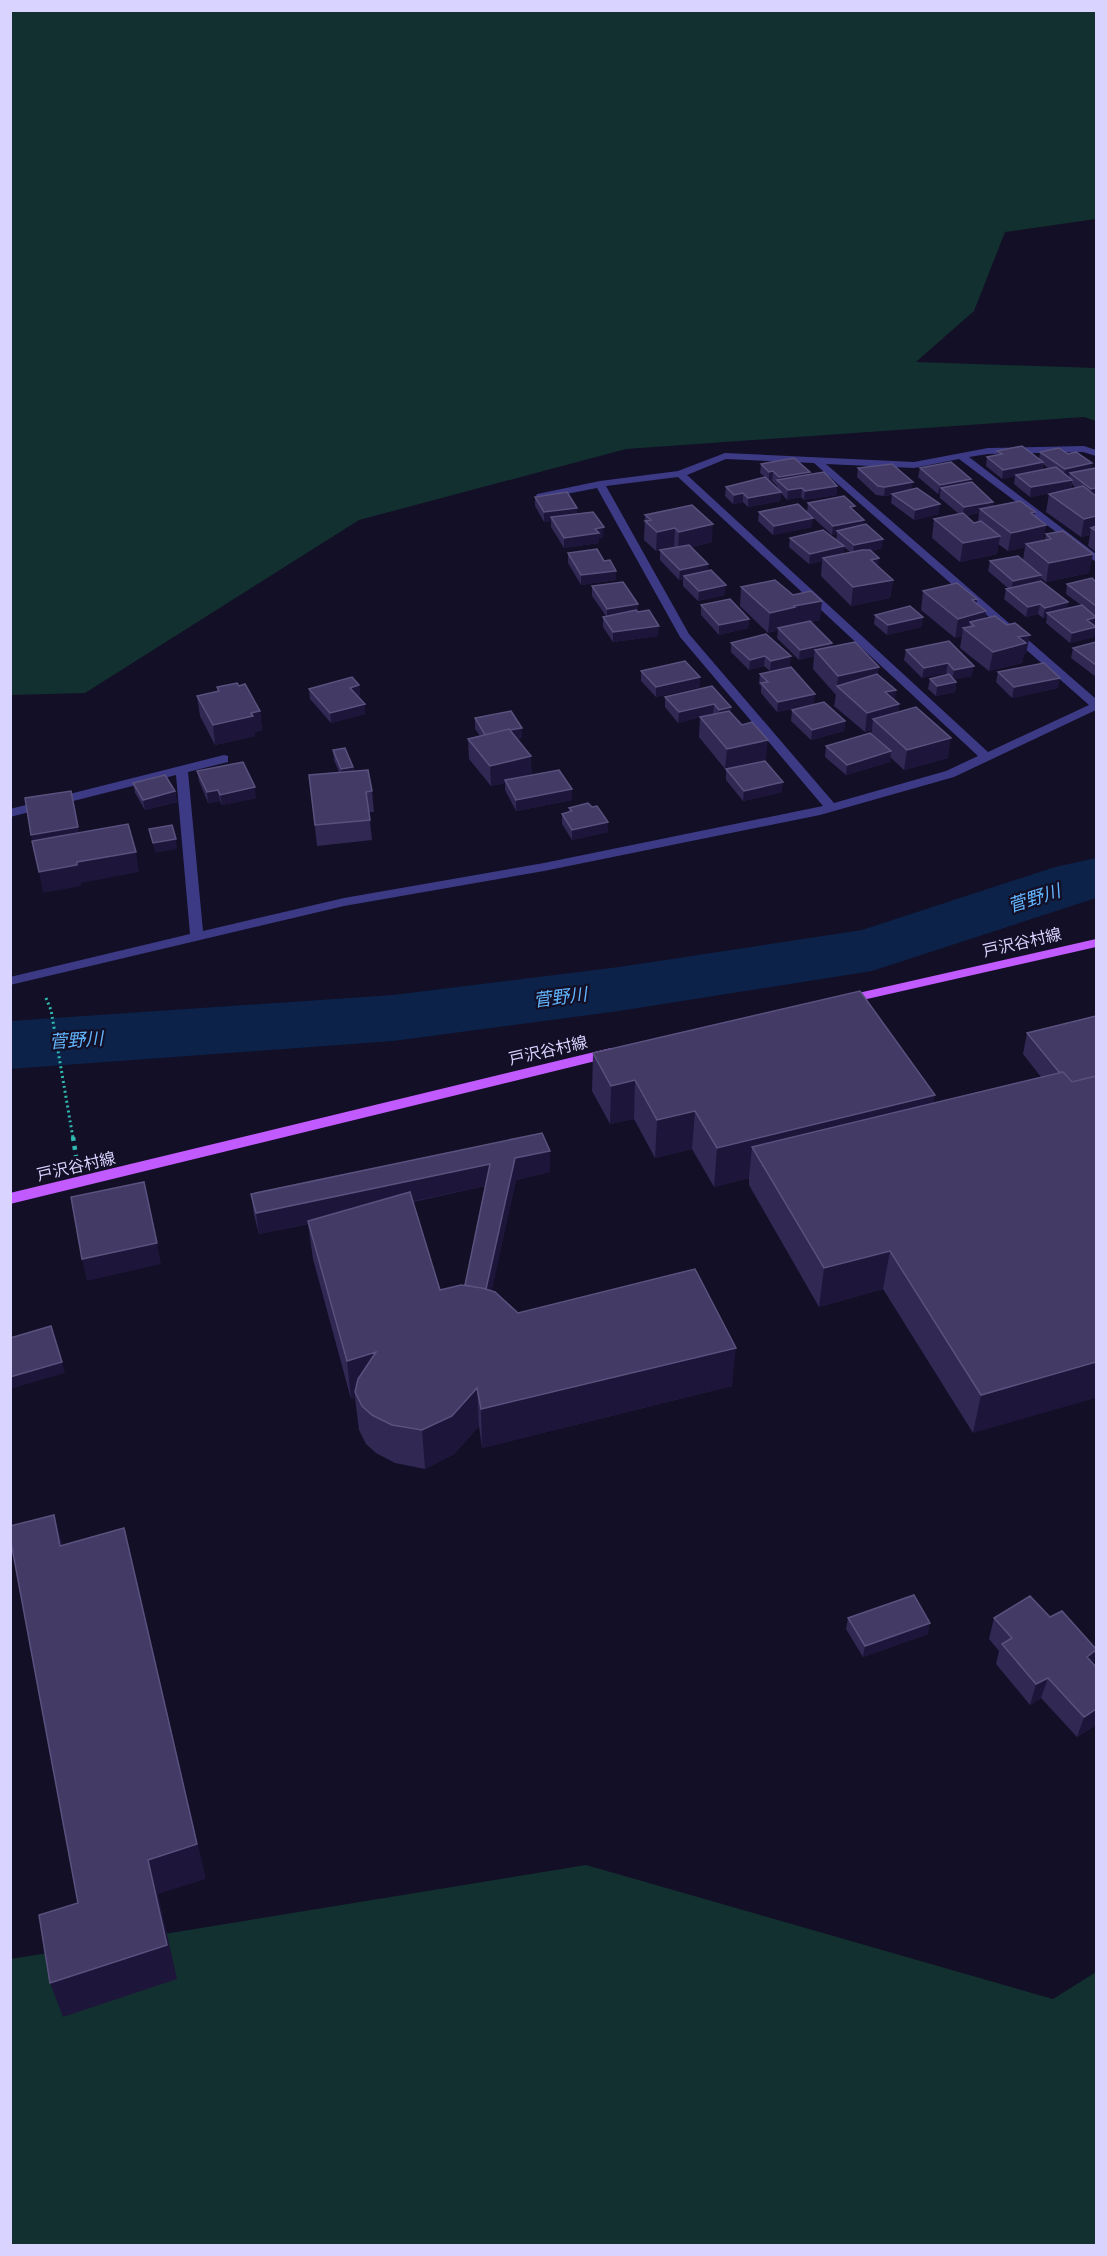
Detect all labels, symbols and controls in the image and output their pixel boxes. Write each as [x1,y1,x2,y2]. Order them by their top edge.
water label: 菅野川 [1005,878,1065,917]
street label: 戸沢谷村線 [981,923,1063,961]
water label: 菅野川 [532,982,590,1012]
water label: 菅野川 [48,1027,106,1053]
street label: 戸沢谷村線 [507,1031,589,1069]
street label: 戸沢谷村線 [35,1147,117,1185]

